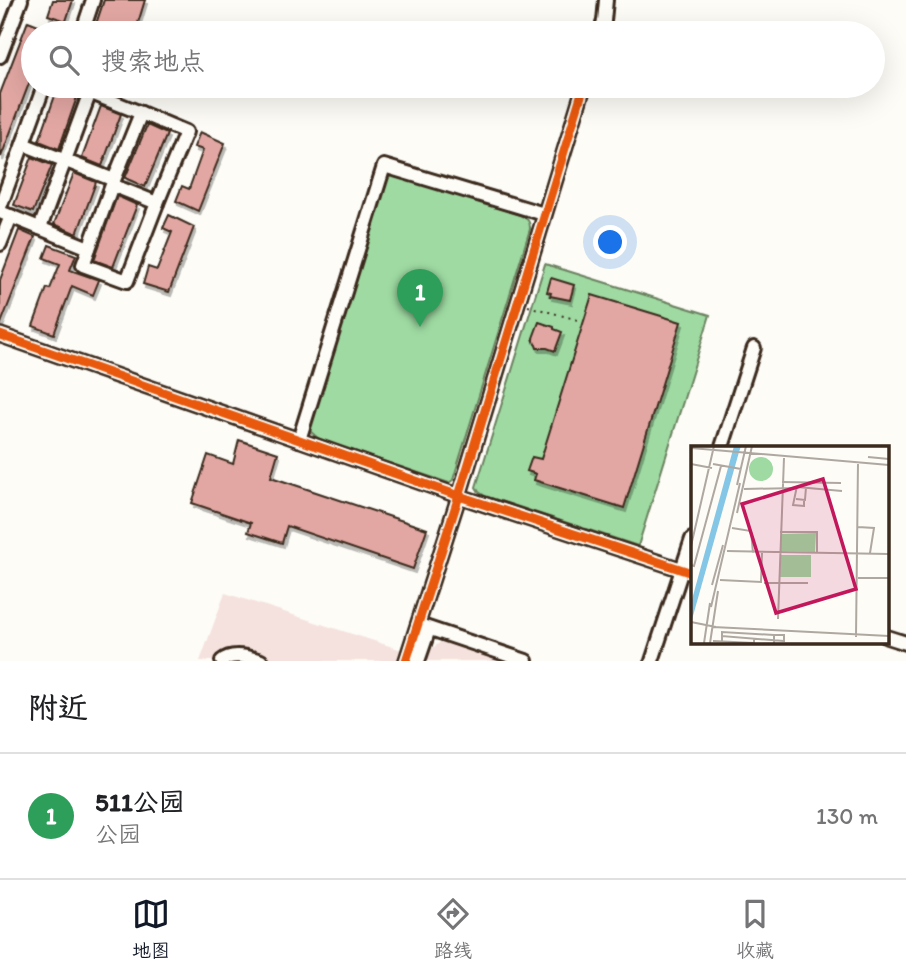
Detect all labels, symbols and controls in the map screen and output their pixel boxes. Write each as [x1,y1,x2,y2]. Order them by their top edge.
search box [21,21,885,98]
icon: search [45,41,83,79]
text: 搜索地点 [101,45,205,77]
your location [593,225,627,259]
pin: 1 [397,269,443,327]
inset map [691,446,888,643]
text: 附近 [28,689,88,726]
text: 511公园 [95,786,185,818]
text: 1 [46,802,56,830]
text: 130 m [816,802,878,830]
text: 公园 [95,820,141,848]
tab: 地图 [132,895,170,962]
tab: 路线 [434,895,472,962]
tab: 收藏 [736,895,774,962]

